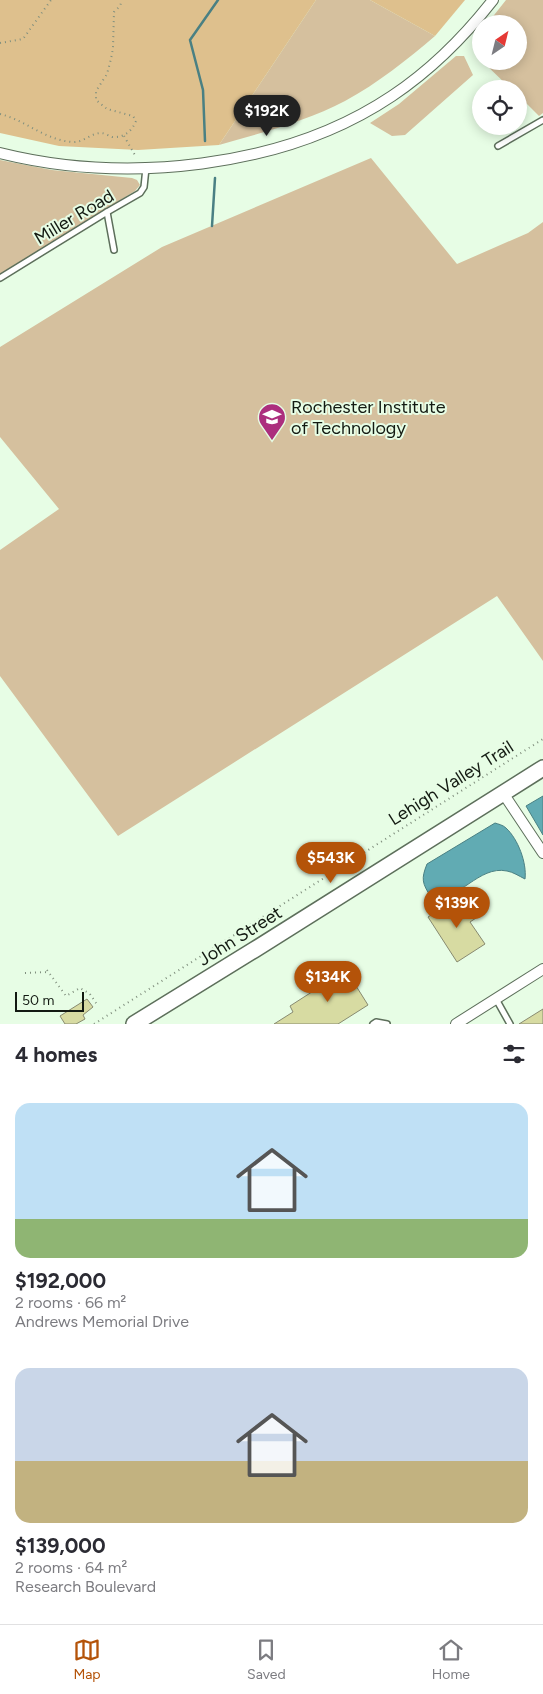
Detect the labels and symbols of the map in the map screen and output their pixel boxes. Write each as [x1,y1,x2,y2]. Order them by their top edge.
north arrow [472,15,528,70]
pin: $192K [232,94,302,137]
street label: Miller Road [30,185,118,249]
place label: Rochester Institute of Technology [291,396,446,439]
school or university icon: Rochester Institute of Technology [257,402,287,441]
street label: Lehigh Valley Trail [384,736,518,830]
pin: $543K [296,842,366,884]
pin: $139K [422,886,492,929]
street label: John Street [194,901,286,970]
pin: $134K [293,960,363,1003]
scale bar [15,989,84,1012]

